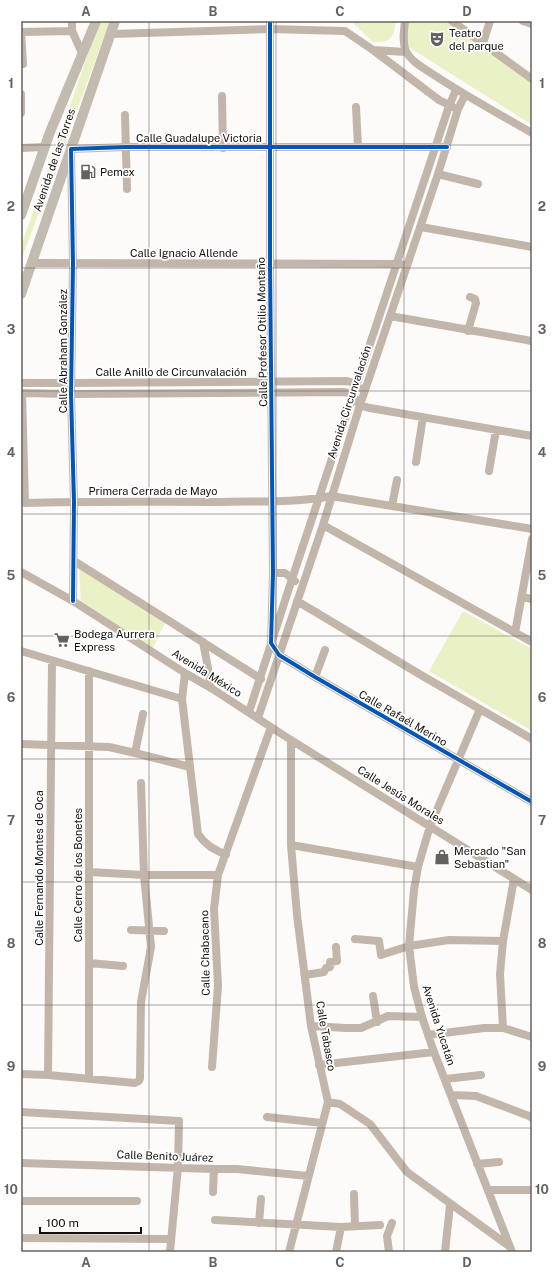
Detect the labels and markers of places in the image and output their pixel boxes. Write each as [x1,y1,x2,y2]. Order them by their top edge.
place label: Teatro del parque [449,27,504,52]
theatre icon: Teatro del parque [428,30,446,48]
fuel station icon: Pemex [79,163,97,181]
place label: Pemex [100,166,135,178]
place label: Bodega Aurrera Express [74,628,155,653]
supermarket icon: Bodega Aurrera Express [53,631,71,649]
place label: Mercado "San Sebastian" [454,845,526,870]
shop icon: Mercado "San Sebastian" [433,848,451,866]

